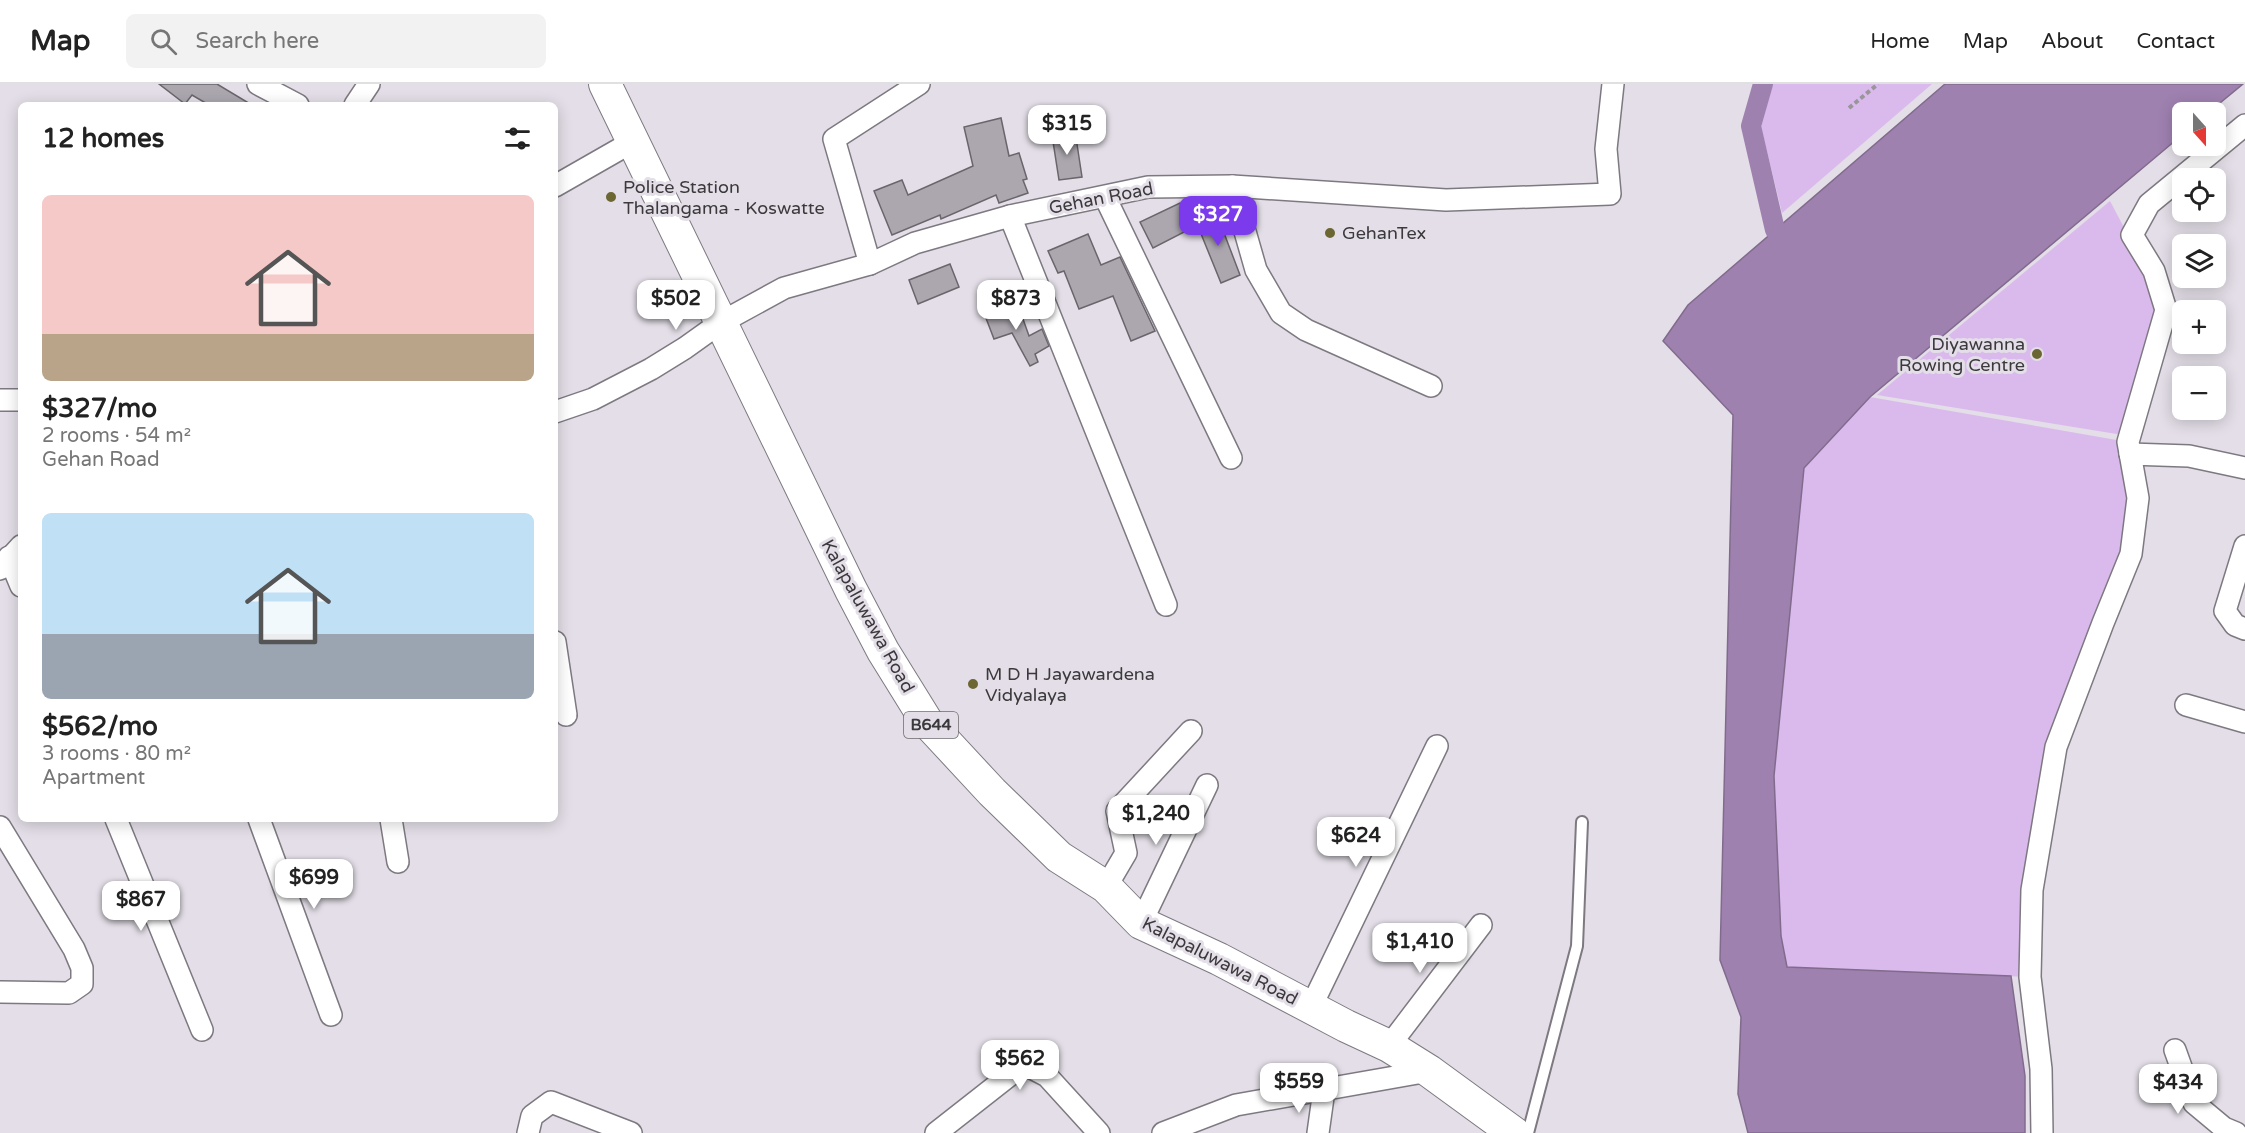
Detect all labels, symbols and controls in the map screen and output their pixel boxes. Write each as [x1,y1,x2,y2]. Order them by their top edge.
search box [126,14,546,68]
text: Map [30,24,90,58]
icon: search [147,25,180,58]
text: Search here [195,28,319,54]
text: Home [1870,29,1930,54]
text: Map [1963,29,2008,54]
text: About [2041,29,2103,54]
text: Contact [2136,29,2215,54]
north arrow [2172,102,2226,156]
map controls [2172,102,2226,420]
pin: $315 [1031,105,1103,156]
text: $315 [1042,112,1092,136]
icon: filters [501,122,534,155]
text: 12 homes [42,123,164,154]
button: locate [2172,168,2226,222]
place label: Police Station Thalangama - Koswatte [623,176,825,219]
street label: Gehan Road [1047,177,1155,219]
marker: Police Station Thalangama - Koswatte [604,190,618,204]
pin: $327 [1182,196,1254,247]
text: $327 [1193,203,1243,227]
place label: GehanTex [1342,222,1426,244]
marker: GehanTex [1323,226,1337,240]
icon: home [234,234,342,342]
button: layers [2172,234,2226,288]
pin: $502 [640,280,712,331]
pin: $873 [980,280,1052,331]
text: $502 [651,287,701,311]
text: $873 [991,287,1041,311]
button: + [2172,300,2226,354]
place label: Diyawanna Rowing Centre [1899,333,2025,376]
marker: Diyawanna Rowing Centre [2030,347,2044,361]
button: − [2172,366,2226,420]
text: $327/mo [42,393,157,424]
text: 2 rooms · 54 m² [42,424,191,448]
text: Gehan Road [42,448,160,472]
street label: Kalapaluwawa Road [817,535,919,697]
icon: home [234,552,342,660]
place label: M D H Jayawardena Vidyalaya [985,663,1155,706]
marker: M D H Jayawardena Vidyalaya [966,677,980,691]
text: $562/mo [42,711,158,742]
road number: B644 [904,712,958,738]
text: 3 rooms · 80 m² [42,742,191,766]
text: Apartment [42,766,145,790]
pin: $1,240 [1107,795,1205,846]
text: $1,240 [1122,802,1190,826]
pin: $624 [1320,817,1392,868]
text: $624 [1331,824,1381,848]
pin: $699 [278,859,350,910]
text: $699 [289,866,339,890]
pin: $867 [105,881,177,932]
text: $867 [116,888,166,912]
street label: Kalapaluwawa Road [1138,912,1302,1010]
pin: $1,410 [1371,923,1469,974]
text: $1,410 [1386,930,1454,954]
pin: $562 [984,1040,1056,1091]
text: $562 [995,1047,1045,1071]
pin: $559 [1263,1063,1335,1114]
pin: $434 [2142,1064,2214,1115]
text: $559 [1274,1070,1324,1094]
text: $434 [2153,1071,2203,1095]

